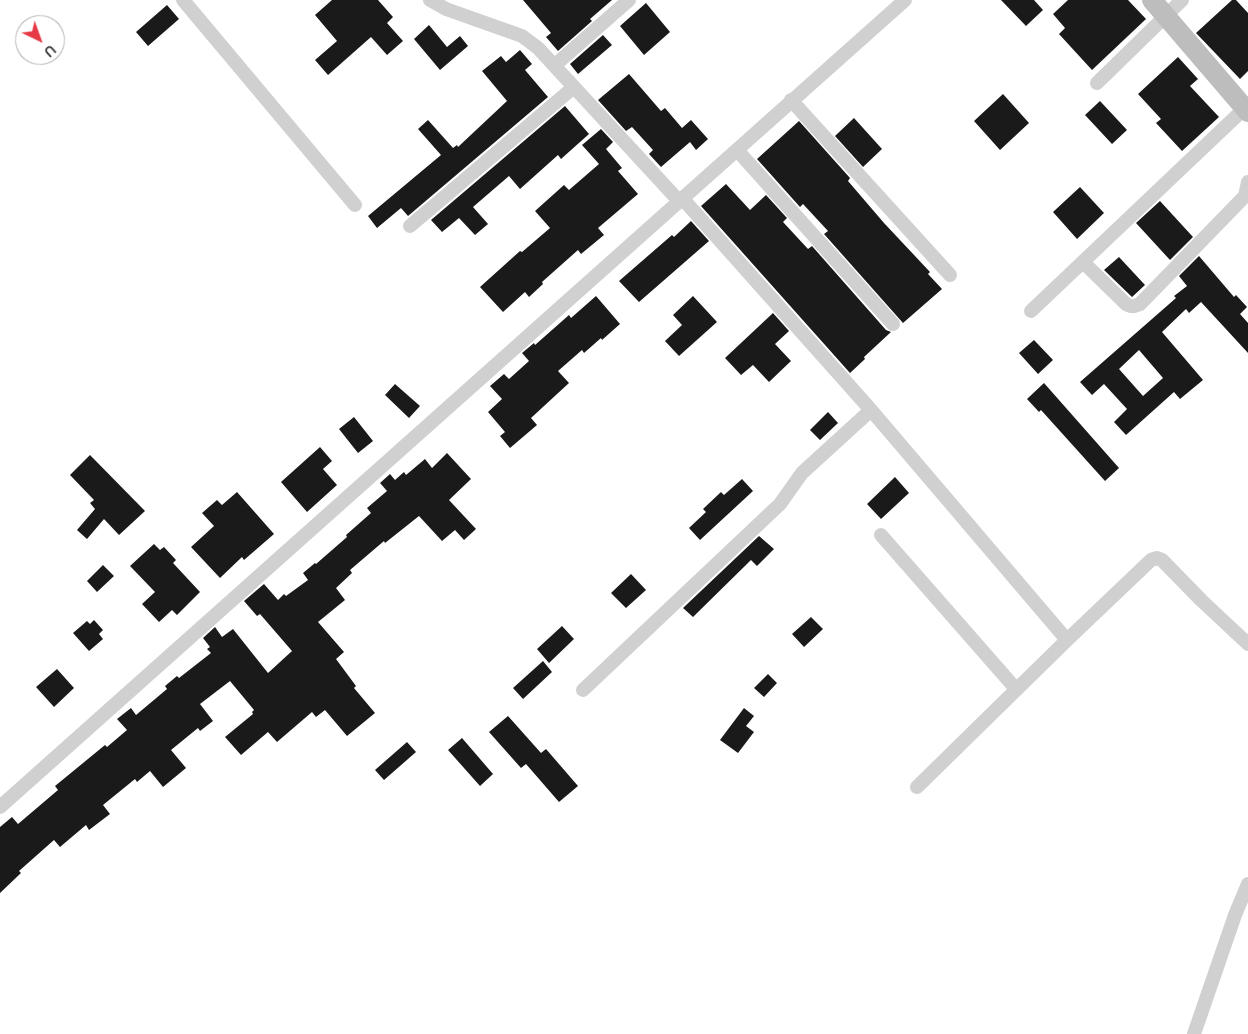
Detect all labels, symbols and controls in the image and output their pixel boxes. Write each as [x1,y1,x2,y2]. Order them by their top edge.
north arrow [15,15,65,65]
text: U [40,40,60,61]

